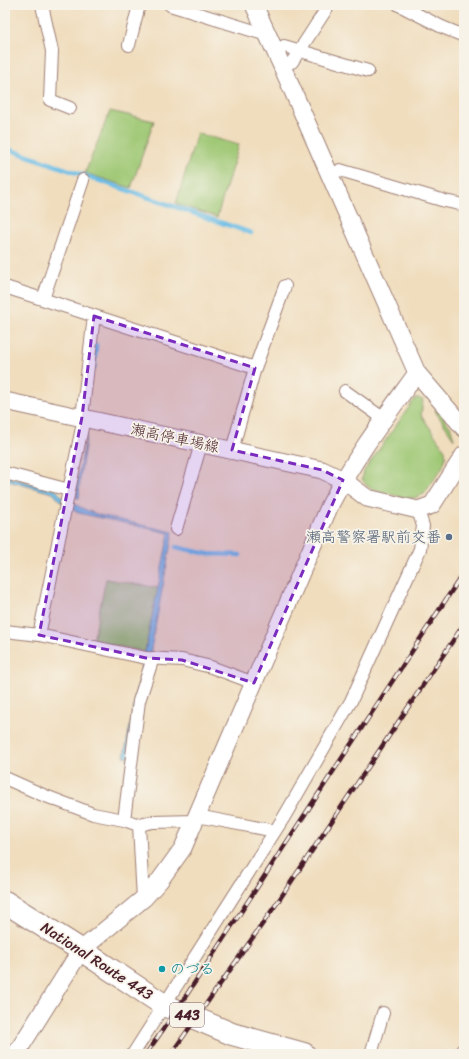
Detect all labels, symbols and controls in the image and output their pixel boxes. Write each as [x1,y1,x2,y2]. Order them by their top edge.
street label: 瀬高停車場線 [128,416,222,460]
place label: 瀬高警察署駅前交番 [306,524,441,550]
marker: 瀬高警察署駅前交番 [444,532,454,542]
street label: National Route 443 [36,915,158,1007]
place label: のづる [170,956,215,982]
marker: のづる [157,964,167,974]
road number: 443 [170,1003,204,1027]

